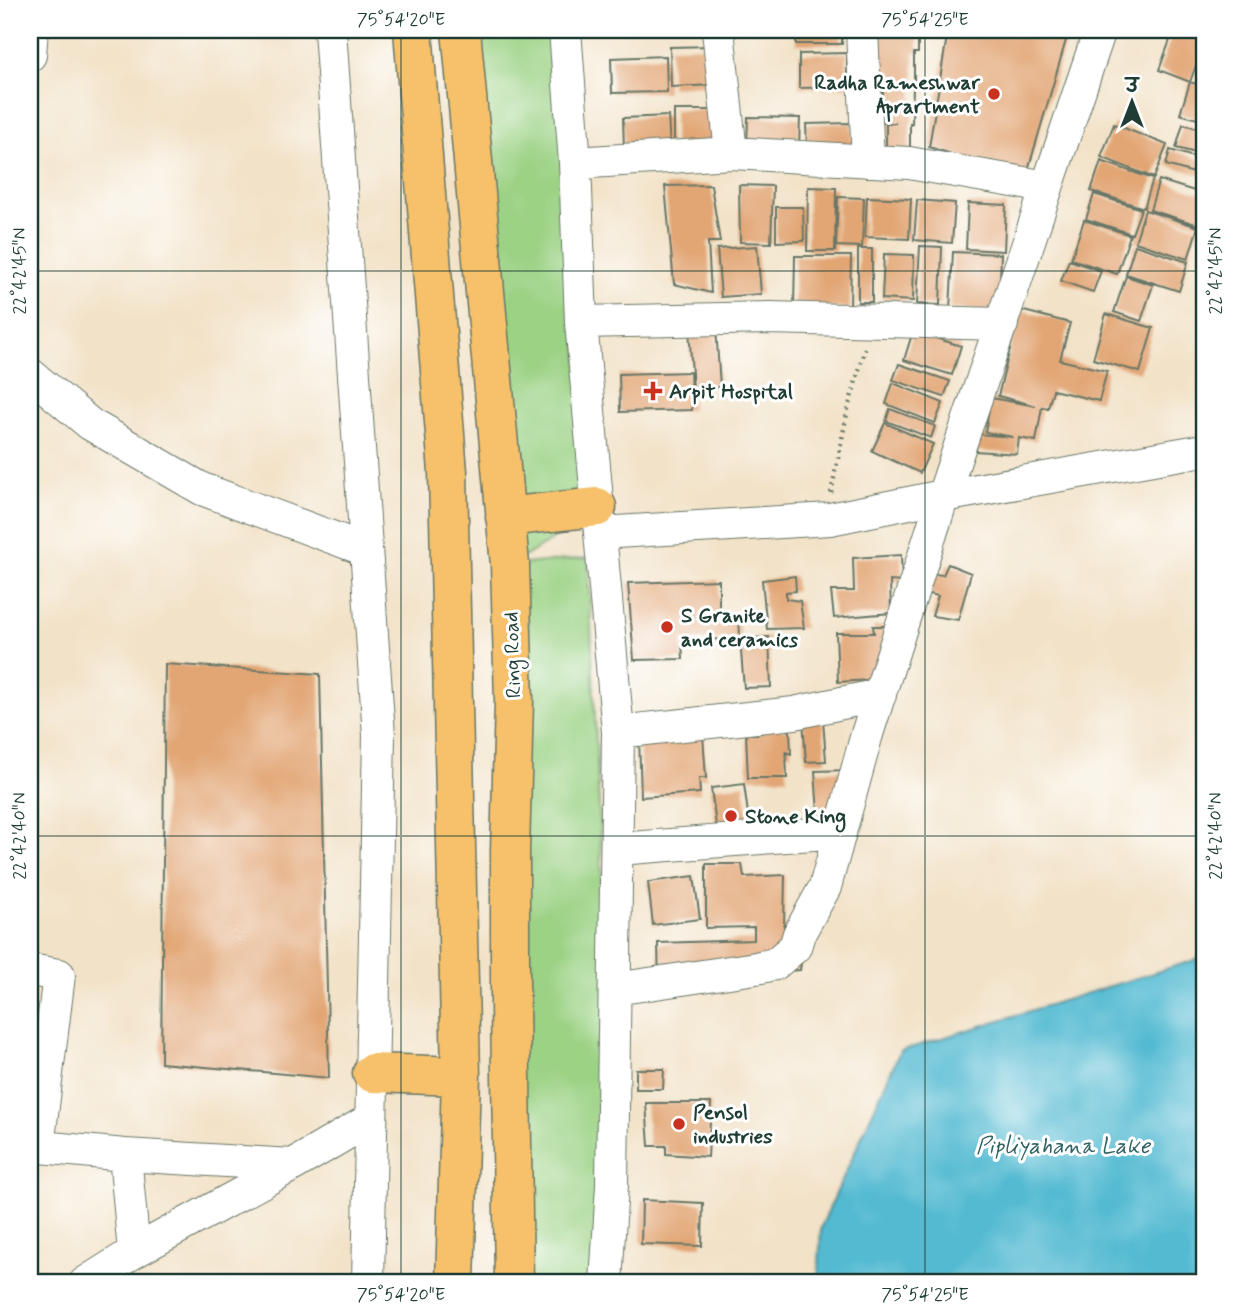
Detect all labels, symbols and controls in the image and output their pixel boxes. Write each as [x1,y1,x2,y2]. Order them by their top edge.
text: 75°54'20"E [357,8,445,32]
text: 75°54'25"E [881,8,969,32]
north arrow [1098,66,1168,136]
place label: Radha Rameshwar Aprartment [814,69,981,122]
text: उ [1124,74,1141,99]
marker: Radha Rameshwar Aprartment [986,86,1002,102]
text: 22°42'45"N [8,228,32,314]
text: 22°42'45"N [1204,228,1228,314]
place label: Arpit Hospital [669,378,793,406]
marker: Arpit Hospital [643,381,663,401]
place label: S Granite and ceramics [681,602,799,654]
street label: Ring Road [497,611,530,699]
marker: S Granite and ceramics [659,619,675,635]
text: 22°42'40"N [8,792,32,880]
text: 22°42'40"N [1204,792,1228,880]
place label: Stone King [745,803,846,833]
marker: Stone King [723,808,739,824]
place label: Pensol industries [693,1099,773,1151]
marker: Pensol industries [671,1116,687,1132]
water label: Pipliyahana Lake [976,1132,1152,1162]
text: 75°54'20"E [357,1283,445,1307]
text: 75°54'25"E [881,1283,969,1307]

